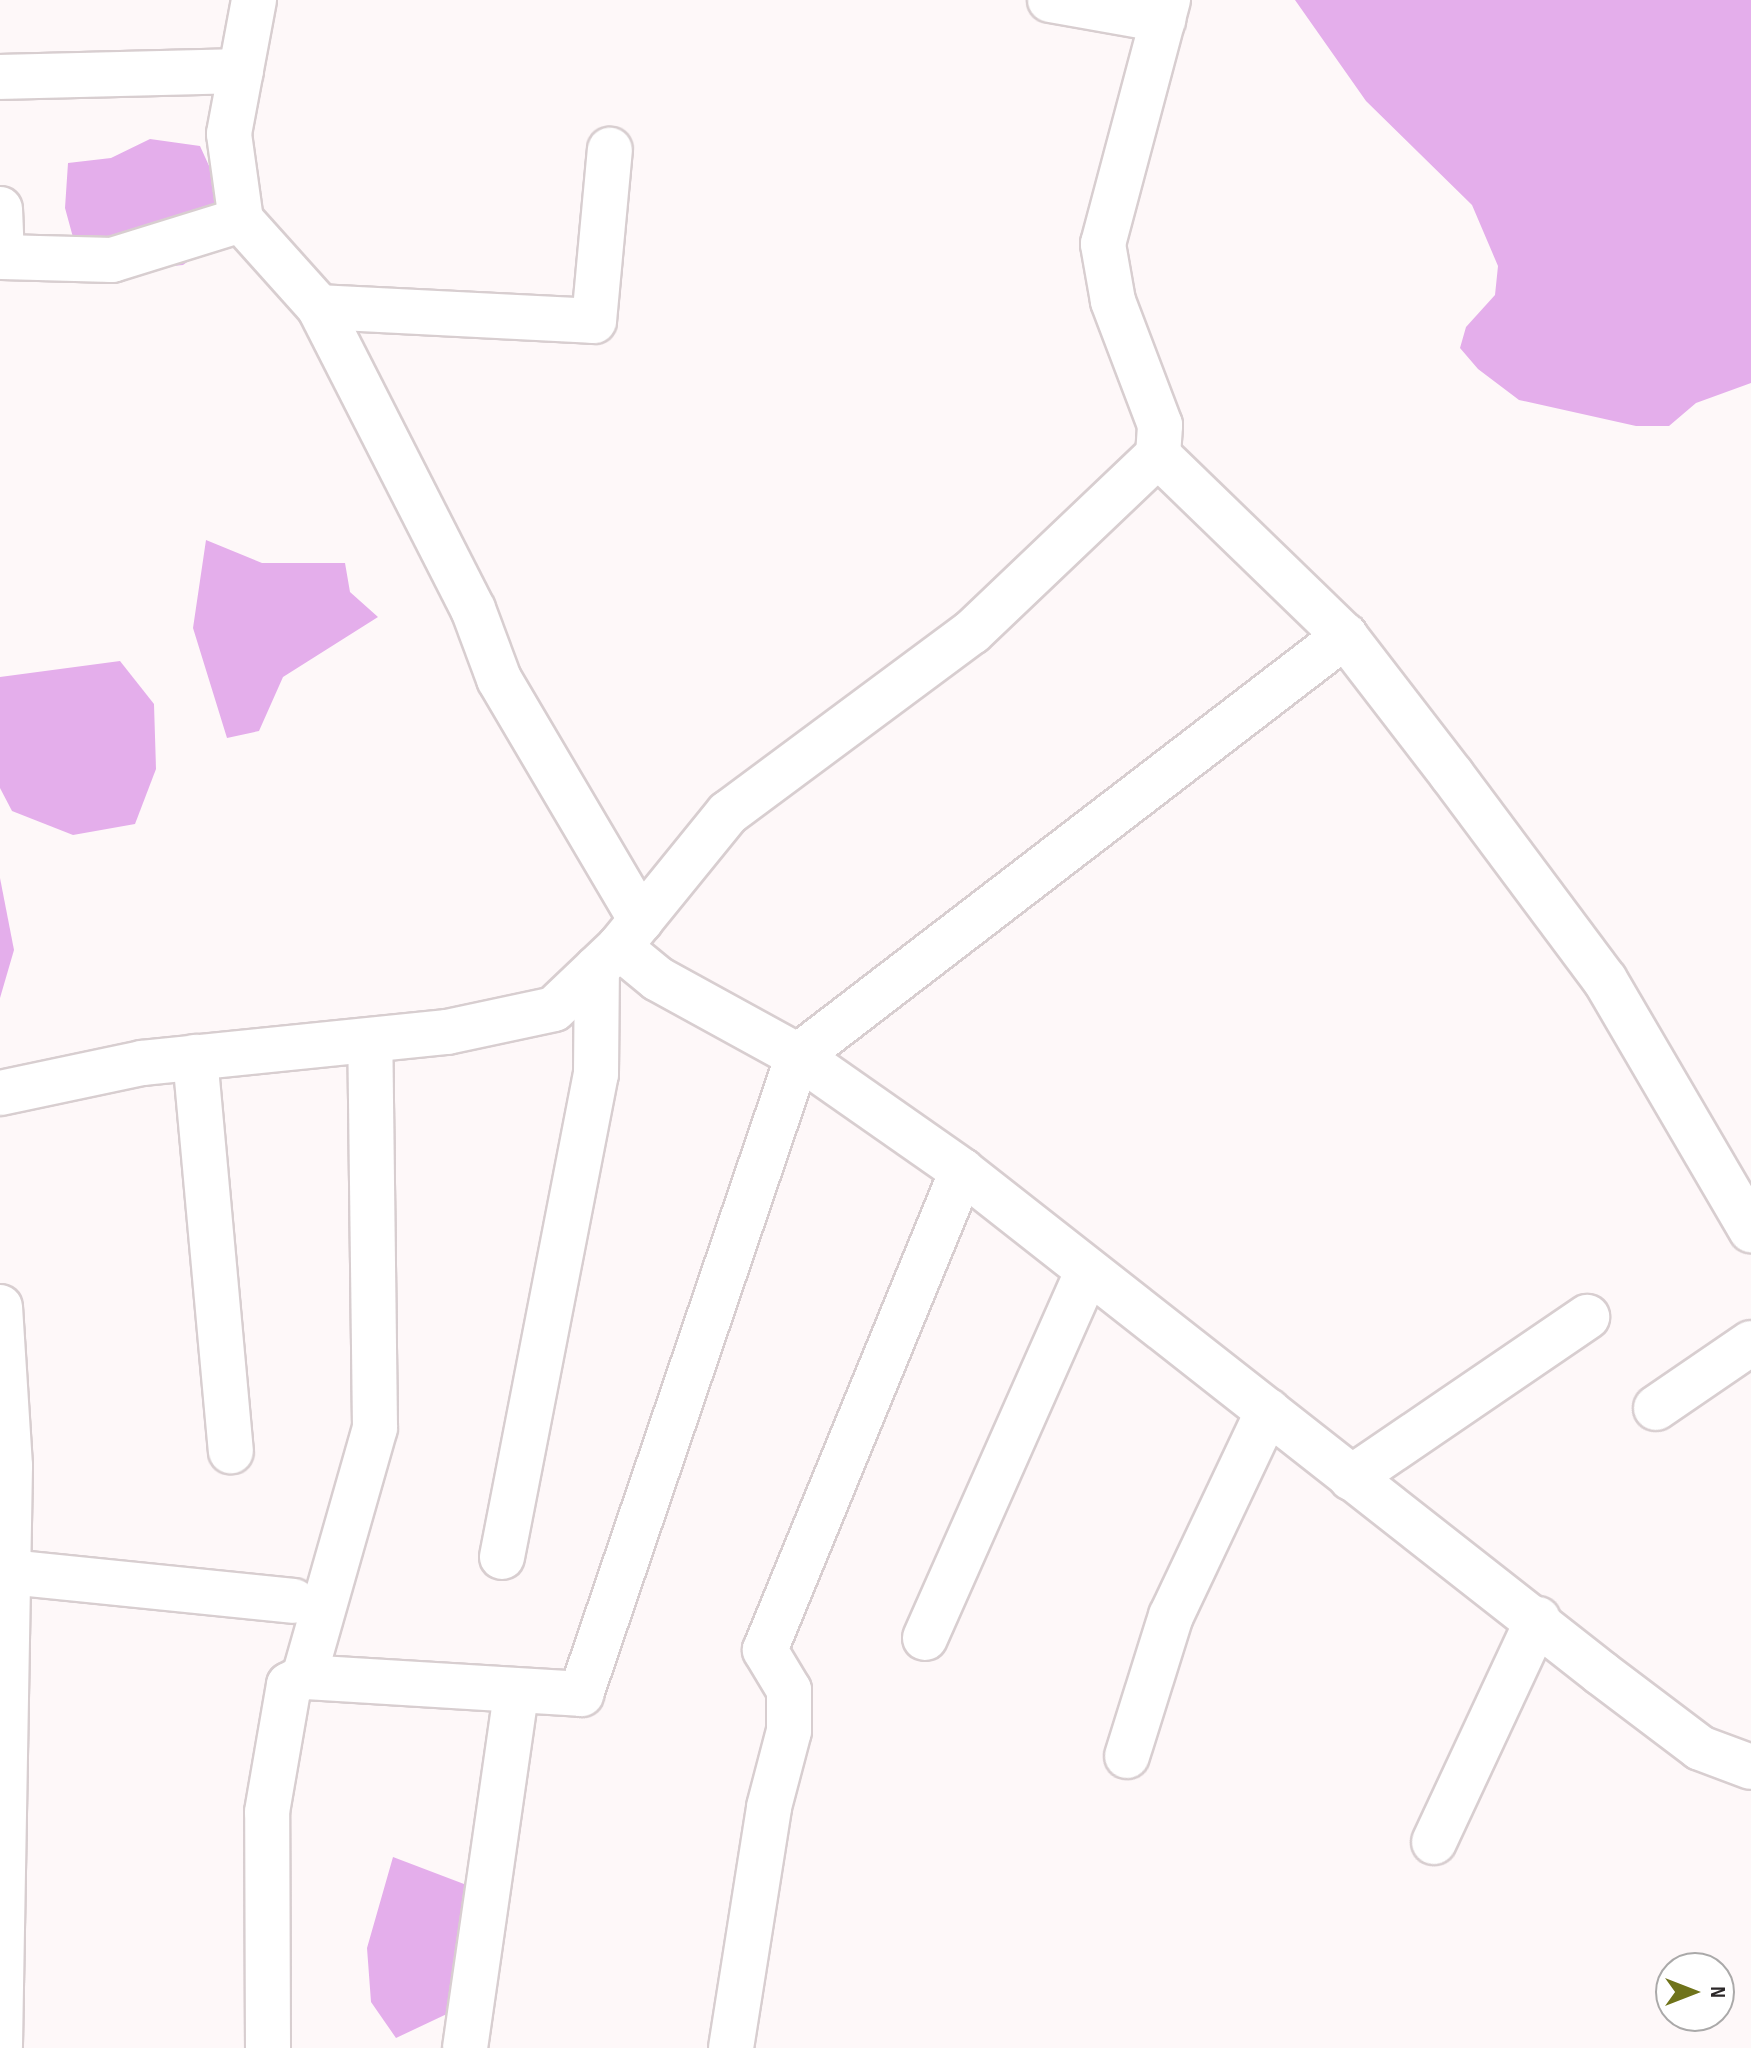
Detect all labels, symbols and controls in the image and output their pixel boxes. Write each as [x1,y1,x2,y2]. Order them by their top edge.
north arrow [1655,1952,1735,2032]
text: N [1704,1986,1731,1998]

